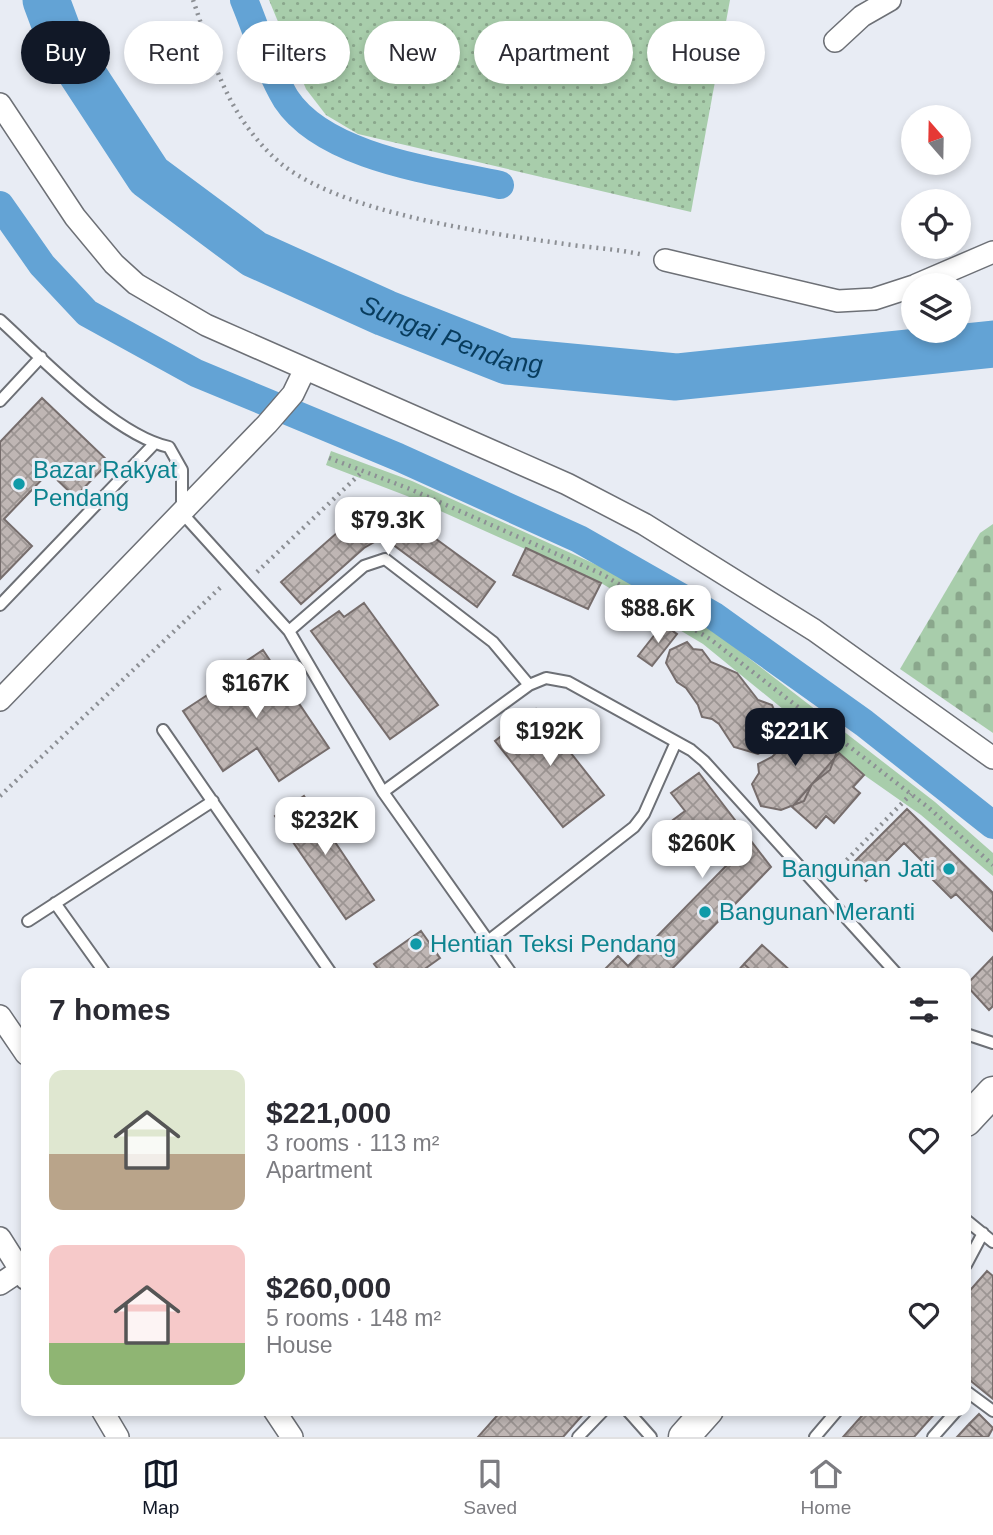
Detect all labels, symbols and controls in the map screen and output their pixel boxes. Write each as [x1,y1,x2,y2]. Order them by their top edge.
chip: Buy [21,21,110,84]
chip: Rent [124,21,223,84]
chip: Filters [237,21,350,84]
chip: New [364,21,460,84]
chip: Apartment [474,21,633,84]
chip: House [647,21,765,84]
north arrow [901,105,971,175]
map controls [901,105,971,343]
button: locate [901,189,971,259]
button: layers [901,273,971,343]
water label: Sungai Pendang [356,289,545,379]
place label: Bazar Rakyat Pendang [33,456,177,511]
marker: Bazar Rakyat Pendang [11,476,27,492]
pin: $79.3K [331,498,445,557]
text: $79.3K [351,507,425,533]
pin: $88.6K [601,586,715,645]
text: $88.6K [621,595,695,621]
pin: $167K [207,660,305,720]
text: $167K [222,670,290,696]
pin: $192K [501,708,599,768]
pin: $221K [746,708,844,768]
text: $192K [516,718,584,744]
text: $221K [761,718,829,744]
pin: $232K [276,798,374,857]
text: $232K [291,807,359,833]
pin: $260K [653,820,751,880]
text: $260K [668,830,736,856]
place label: Bangunan Jati [782,855,935,882]
marker: Bangunan Jati [941,861,957,877]
place label: Bangunan Meranti [719,898,915,925]
marker: Bangunan Meranti [697,904,713,920]
place label: Hentian Teksi Pendang [430,930,676,957]
marker: Hentian Teksi Pendang [408,936,424,952]
icon: filters [905,991,943,1029]
text: 7 homes [49,993,171,1026]
text: $221,000 [266,1096,391,1129]
icon: home [105,1098,189,1182]
icon: heart [905,1121,943,1159]
text: 3 rooms · 113 m² [266,1130,439,1156]
text: Apartment [266,1157,372,1183]
text: $260,000 [266,1271,391,1304]
icon: home [105,1273,189,1357]
icon: heart [905,1296,943,1334]
text: 5 rooms · 148 m² [266,1305,441,1331]
text: House [266,1332,332,1358]
tab: Map [142,1455,180,1519]
tab: Saved [463,1455,517,1519]
tab: Home [801,1455,851,1519]

